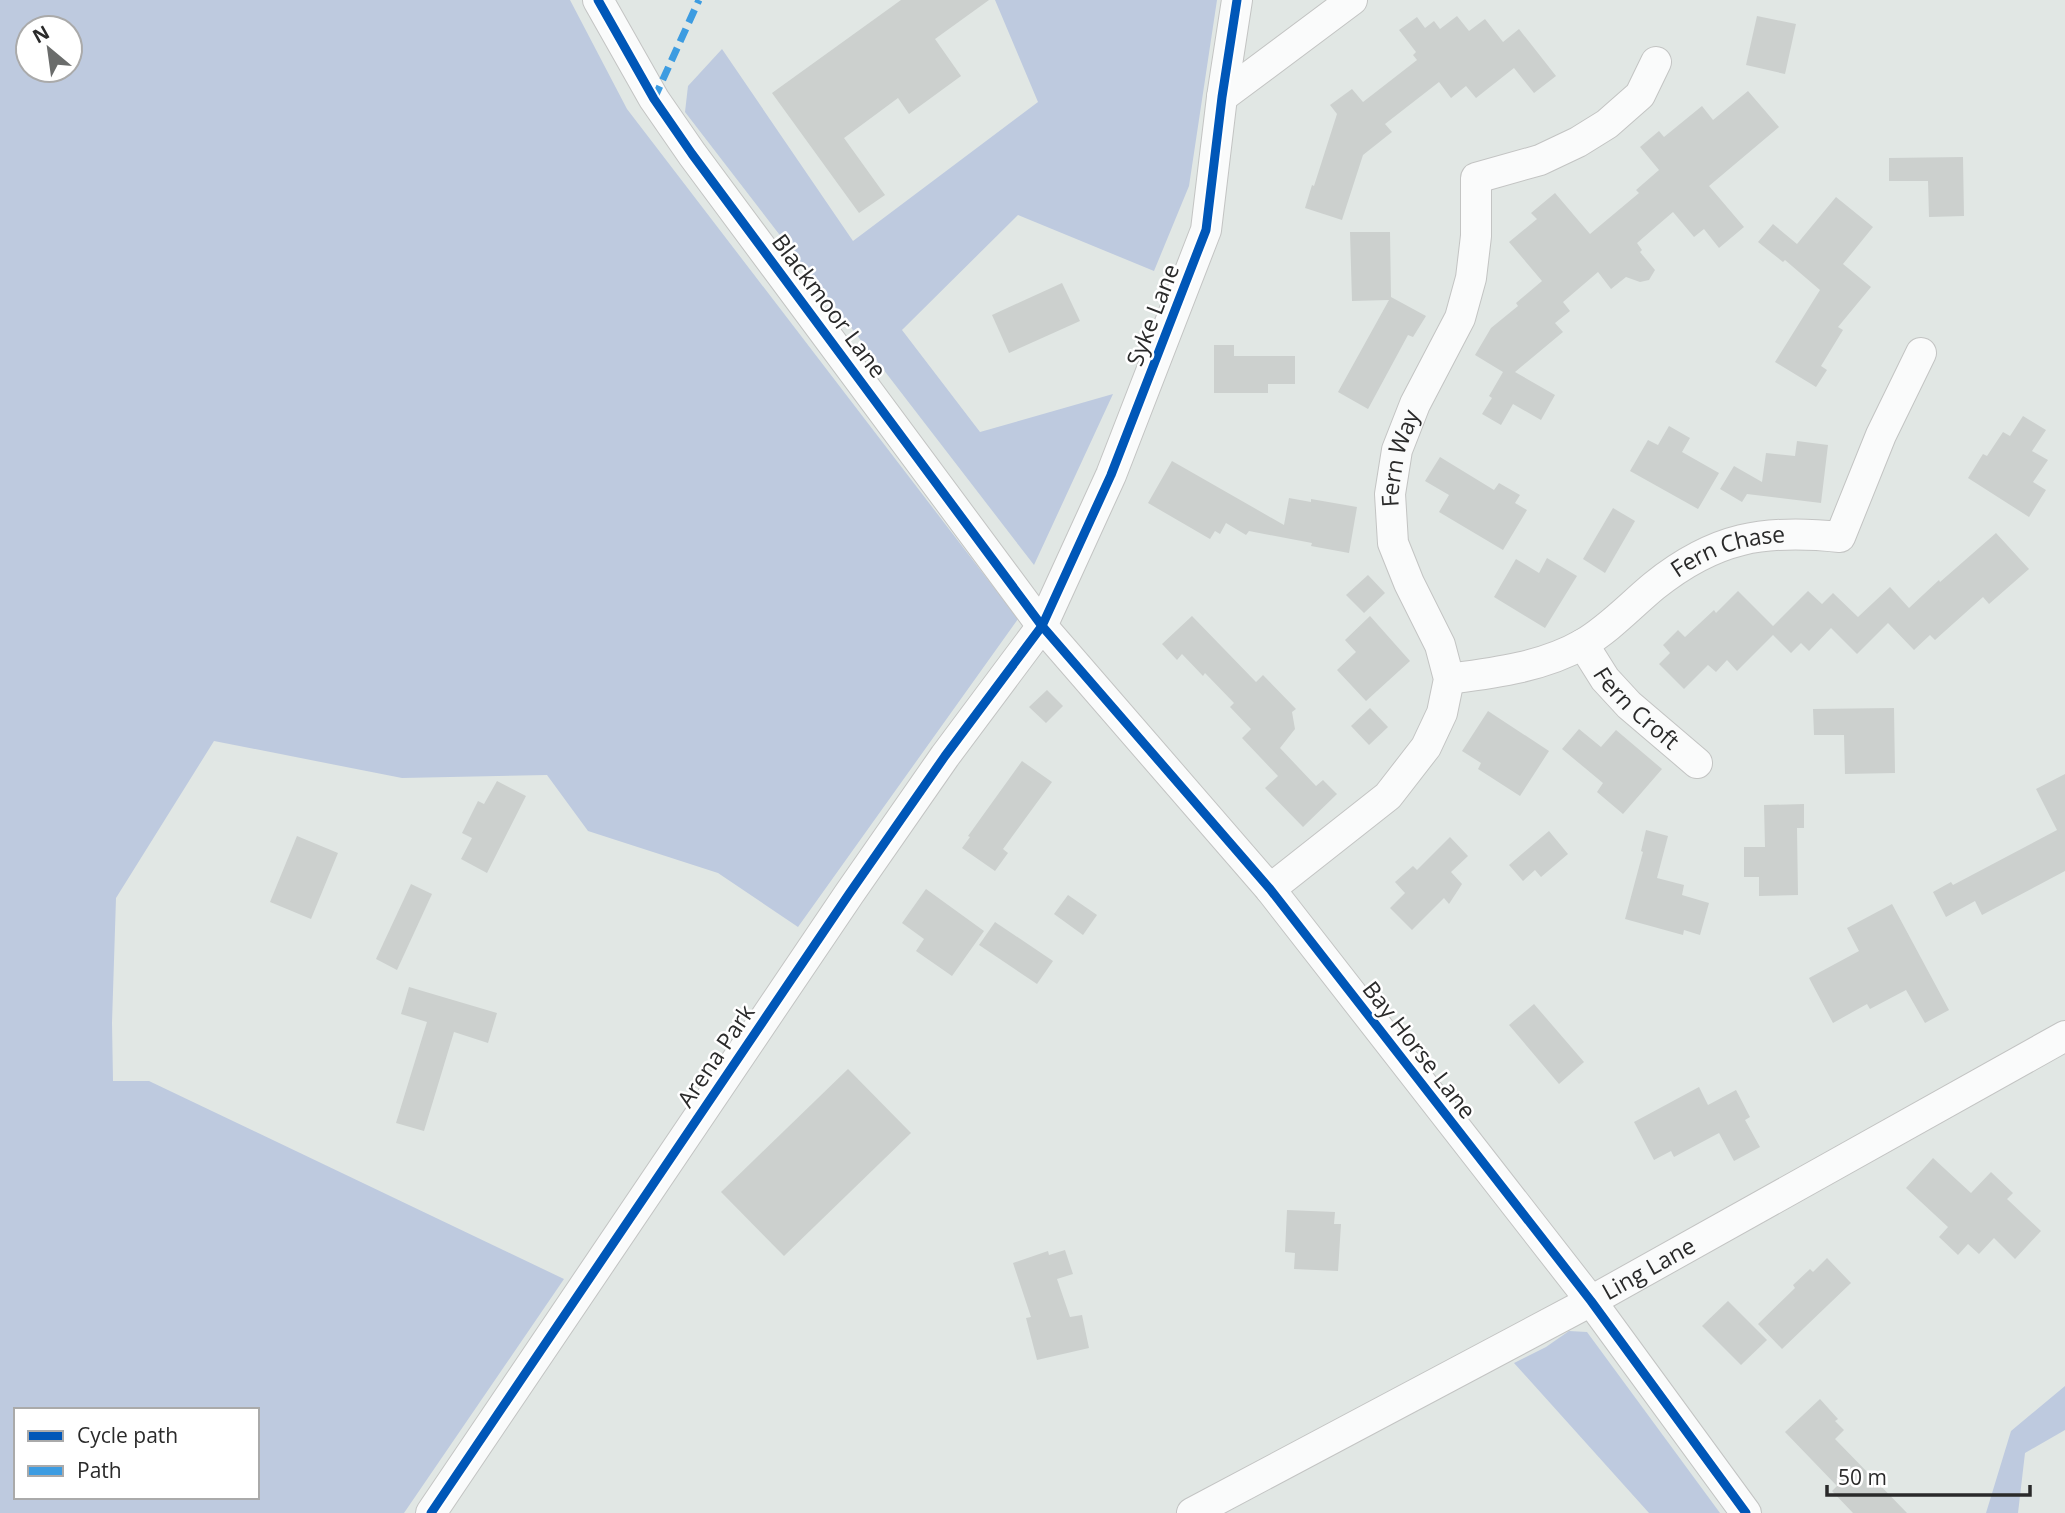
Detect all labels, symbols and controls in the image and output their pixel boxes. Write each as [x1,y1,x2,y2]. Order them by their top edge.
north arrow [14,14,84,84]
text: N [28,19,54,49]
street label: Blackmoor Lane [765,227,895,384]
street label: Syke Lane [1118,259,1186,370]
street label: Fern Way [1373,404,1427,508]
street label: Fern Chase [1664,517,1786,584]
street label: Fern Croft [1586,660,1687,756]
street label: Bay Horse Lane [1356,974,1484,1125]
street label: Arena Park [669,998,761,1113]
street label: Ling Lane [1596,1229,1701,1307]
legend [14,1408,259,1499]
text: Cycle path [77,1421,178,1449]
scale bar [1827,1454,2030,1498]
text: Path [77,1456,122,1484]
text: 50 m [1838,1463,1887,1491]

